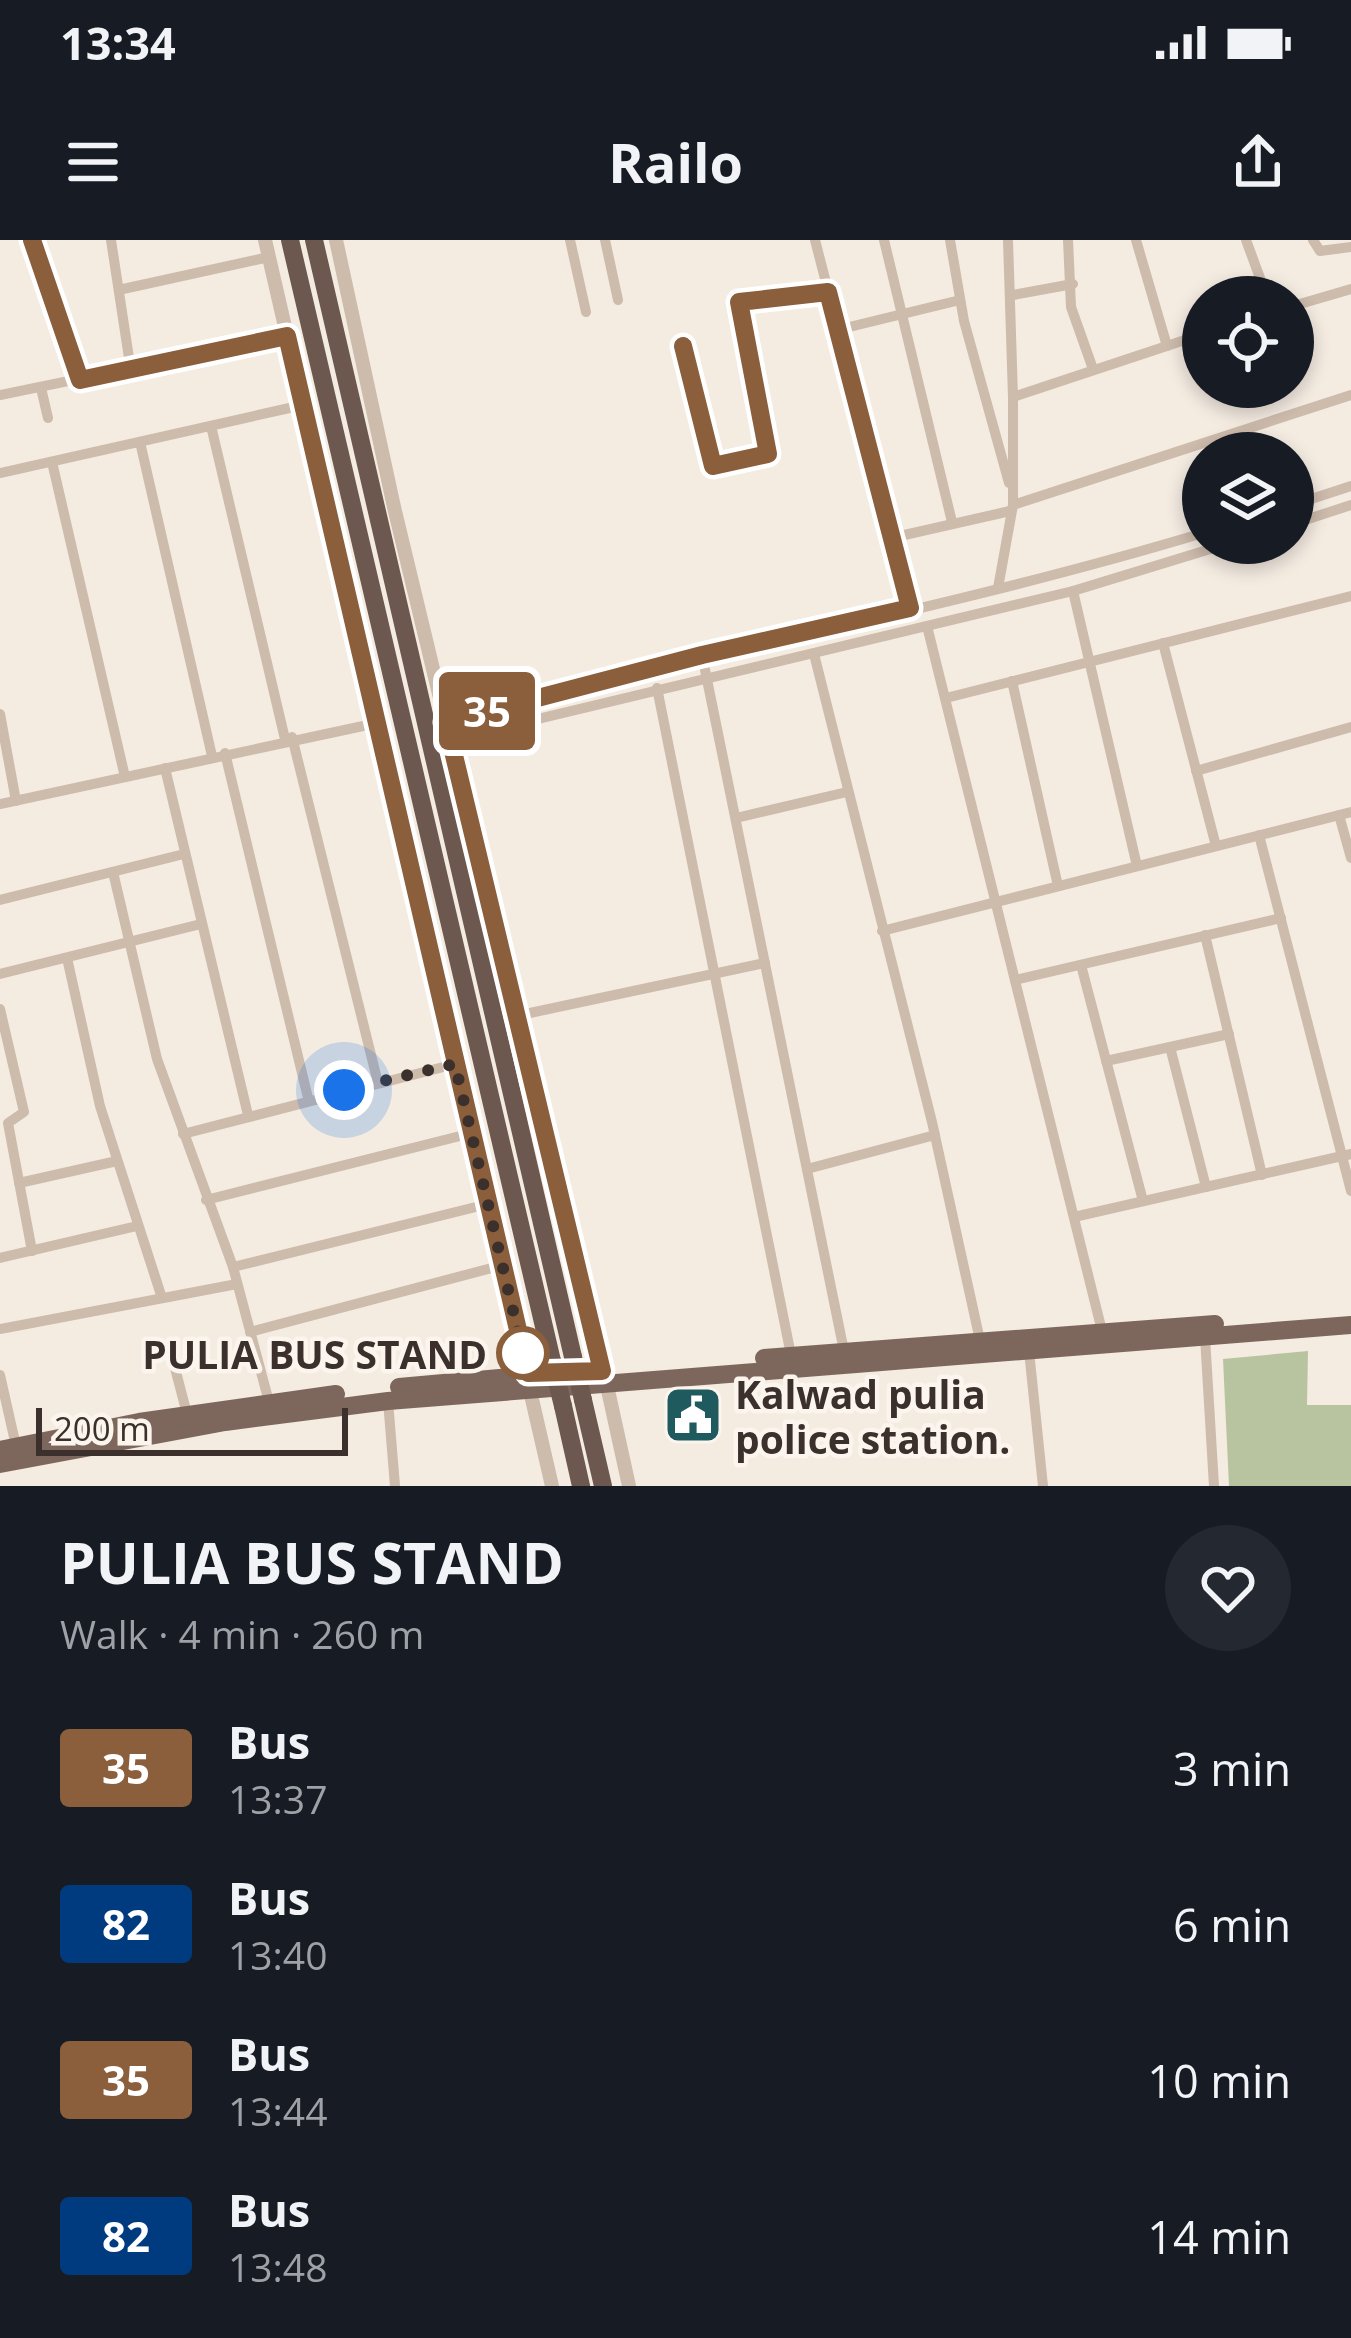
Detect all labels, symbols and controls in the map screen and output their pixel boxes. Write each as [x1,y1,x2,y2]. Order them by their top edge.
text: 13:34 [60,12,176,73]
text: Railo [608,125,743,199]
icon: menu [60,129,126,195]
icon: share [1225,129,1291,195]
map controls [1182,276,1314,564]
button: locate [1182,276,1314,408]
button: layers [1182,432,1314,564]
line badge: 35 [433,672,541,750]
text: 35 [463,682,511,739]
your location [314,1060,374,1120]
place label: PULIA BUS STAND [142,1327,487,1380]
marker: PULIA BUS STAND [498,1328,548,1378]
place label: Kalwad pulia police station. [735,1367,1010,1465]
public building icon: Kalwad pulia police station. [662,1384,724,1446]
scale bar [36,1402,348,1455]
text: 200 m [54,1406,150,1451]
text: PULIA BUS STAND [60,1523,564,1601]
button: heart [1165,1525,1291,1651]
text: Walk · 4 min · 260 m [60,1607,424,1660]
text: Bus [228,1711,310,1772]
text: 3 min [1173,1738,1291,1799]
text: 35 [102,1739,150,1796]
text: 13:37 [228,1772,327,1825]
text: Bus [228,1867,310,1928]
text: 6 min [1173,1894,1291,1955]
text: 82 [102,1895,150,1952]
text: 13:40 [228,1928,327,1981]
text: Bus [228,2023,310,2084]
text: 10 min [1147,2050,1291,2111]
text: 35 [102,2051,150,2108]
text: 13:44 [228,2084,327,2137]
text: Bus [228,2179,310,2240]
text: 14 min [1147,2206,1291,2267]
text: 82 [102,2207,150,2264]
text: 13:48 [228,2240,327,2293]

